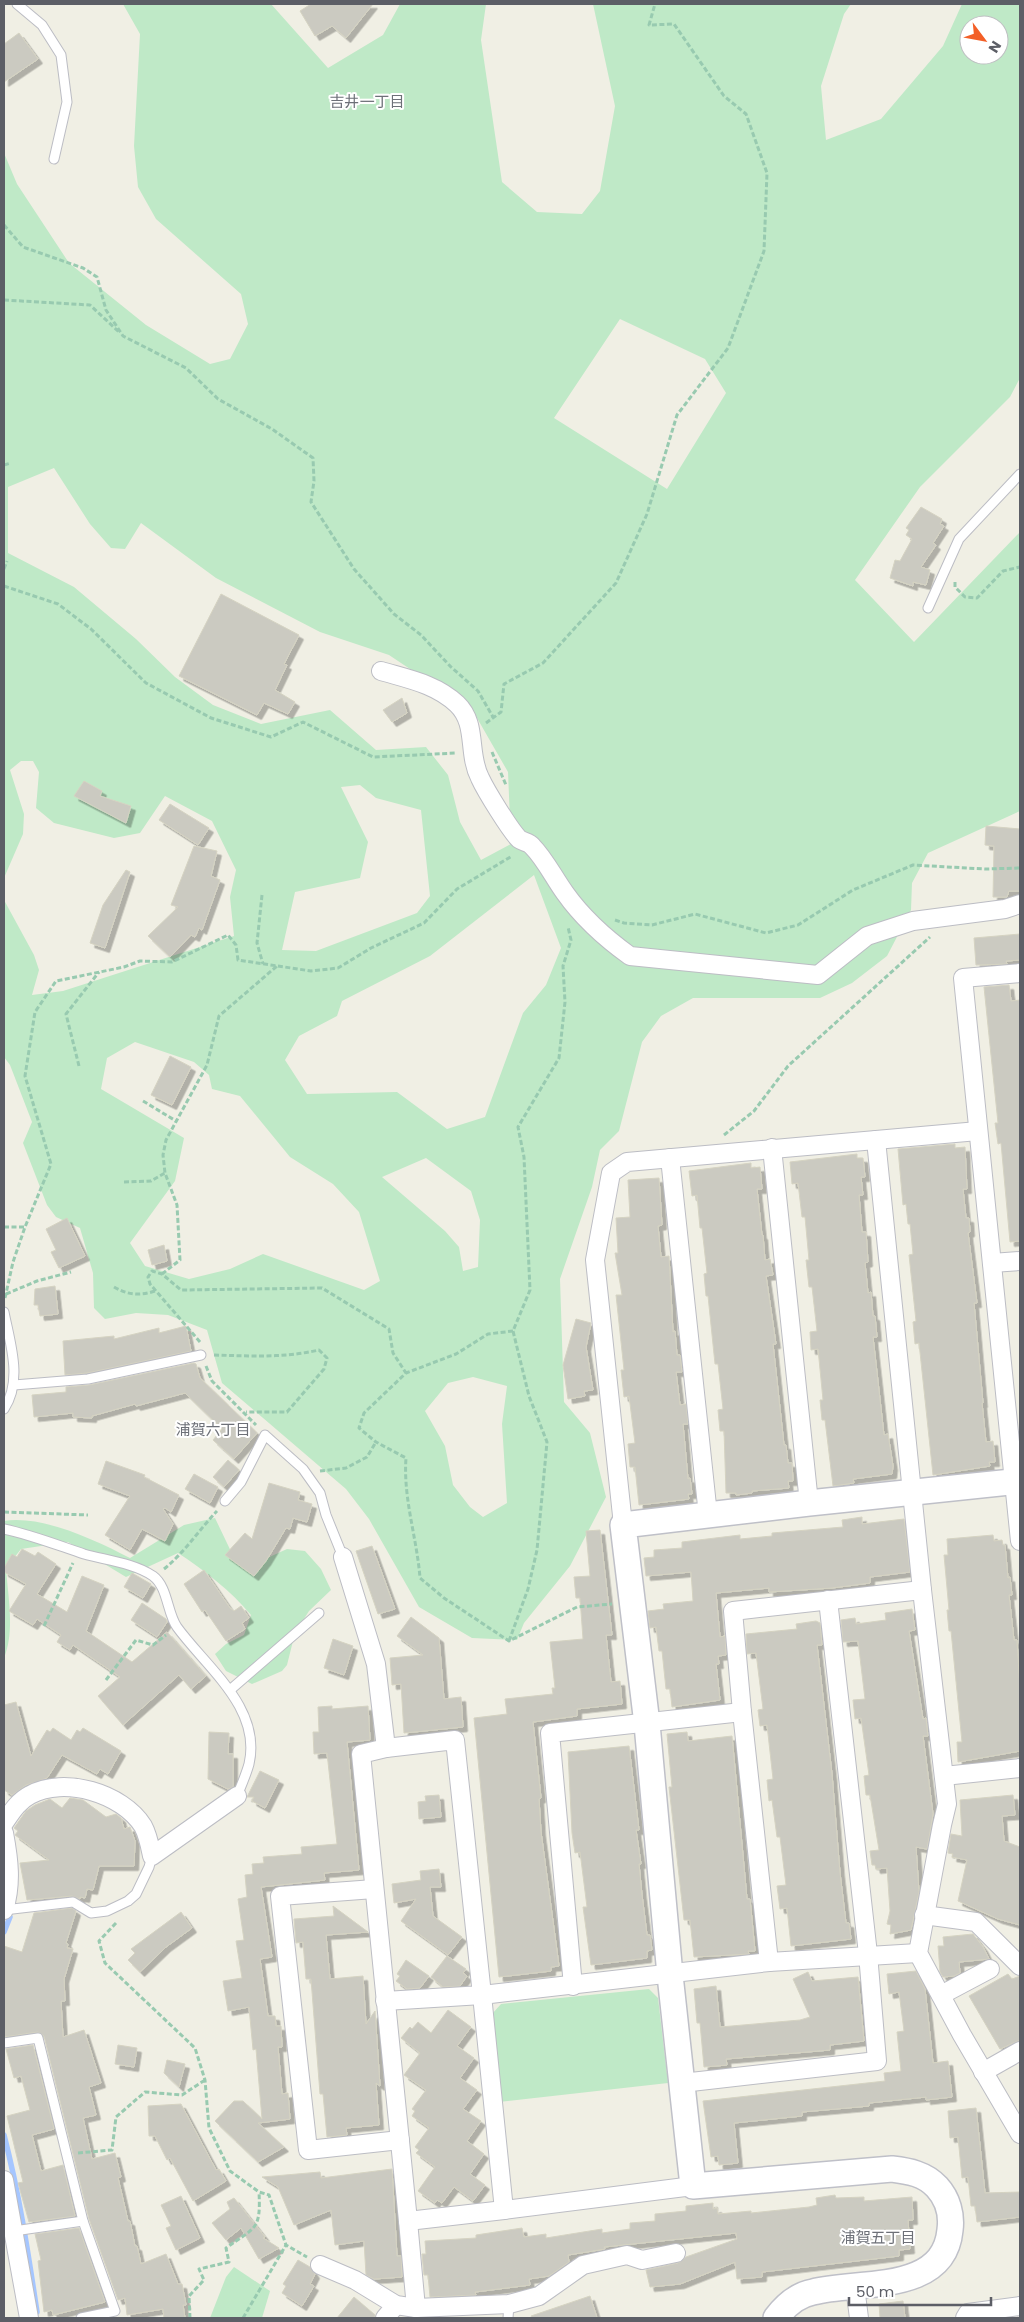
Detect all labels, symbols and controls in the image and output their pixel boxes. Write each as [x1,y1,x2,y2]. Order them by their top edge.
north arrow [959,15,1009,65]
text: N [984,37,1006,57]
district label: 吉井一丁目 [329,91,405,112]
district label: 浦賀六丁目 [175,1419,251,1440]
district label: 浦賀五丁目 [840,2227,916,2248]
scale bar [849,2274,992,2306]
text: 50 m [856,2281,894,2302]

